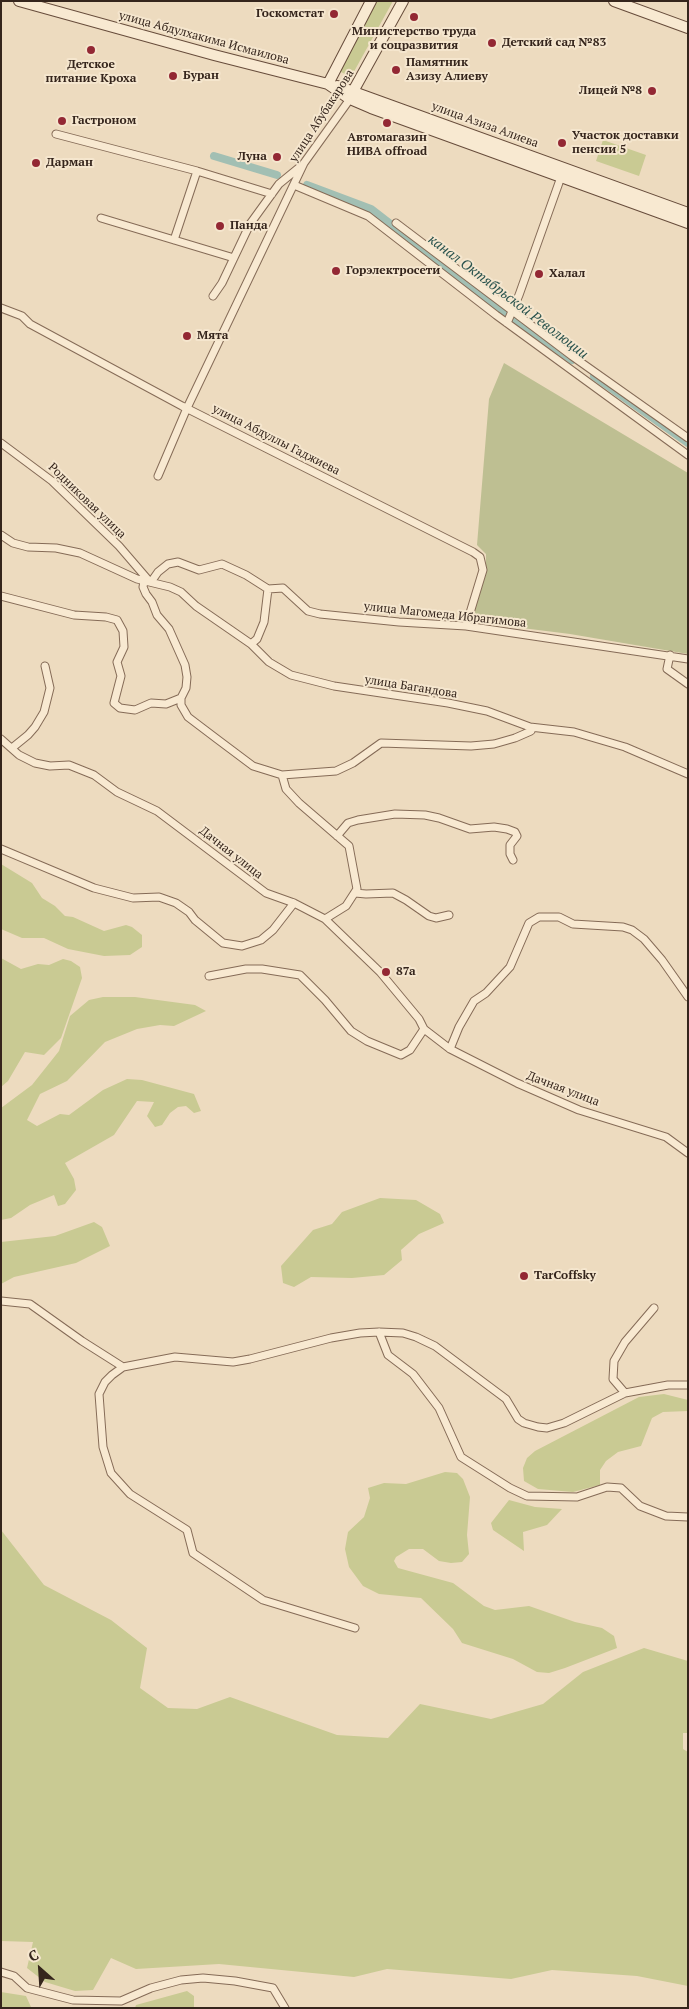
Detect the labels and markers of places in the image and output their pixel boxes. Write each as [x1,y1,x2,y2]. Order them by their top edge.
place label: Госкомстат [256,7,324,21]
marker: Госкомстат [328,8,340,20]
marker: Министерство труда и соцразвития [408,11,420,23]
place label: Министерство труда и соцразвития [352,25,476,53]
place label: Детский сад №83 [502,36,606,50]
marker: Детский сад №83 [486,37,498,49]
marker: Детское питание Кроха [85,44,97,56]
place label: Памятник Азизу Алиеву [406,56,488,84]
place label: Детское питание Кроха [46,58,136,86]
marker: Памятник Азизу Алиеву [390,64,402,76]
place label: Буран [183,69,219,83]
marker: Буран [167,70,179,82]
place label: Лицей №8 [579,84,642,98]
marker: Лицей №8 [646,85,658,97]
place label: Гастроном [72,114,136,128]
marker: Гастроном [56,115,68,127]
marker: Автомагазин НИВА offroad [381,117,393,129]
place label: Участок доставки пенсии 5 [572,129,679,157]
place label: Автомагазин НИВА offroad [347,131,427,159]
marker: Участок доставки пенсии 5 [556,137,568,149]
place label: Луна [238,150,267,164]
marker: Луна [271,151,283,163]
place label: Дарман [46,156,93,170]
marker: Дарман [30,157,42,169]
place label: Панда [230,219,268,233]
marker: Панда [214,220,226,232]
place label: Горэлектросети [346,264,440,278]
marker: Горэлектросети [330,265,342,277]
place label: Халал [549,267,585,281]
marker: Халал [533,268,545,280]
place label: Мята [197,329,228,343]
marker: Мята [181,330,193,342]
place label: 87а [396,965,416,979]
marker: 87а [380,966,392,978]
place label: TarCoffsky [534,1269,596,1283]
marker: TarCoffsky [518,1270,530,1282]

